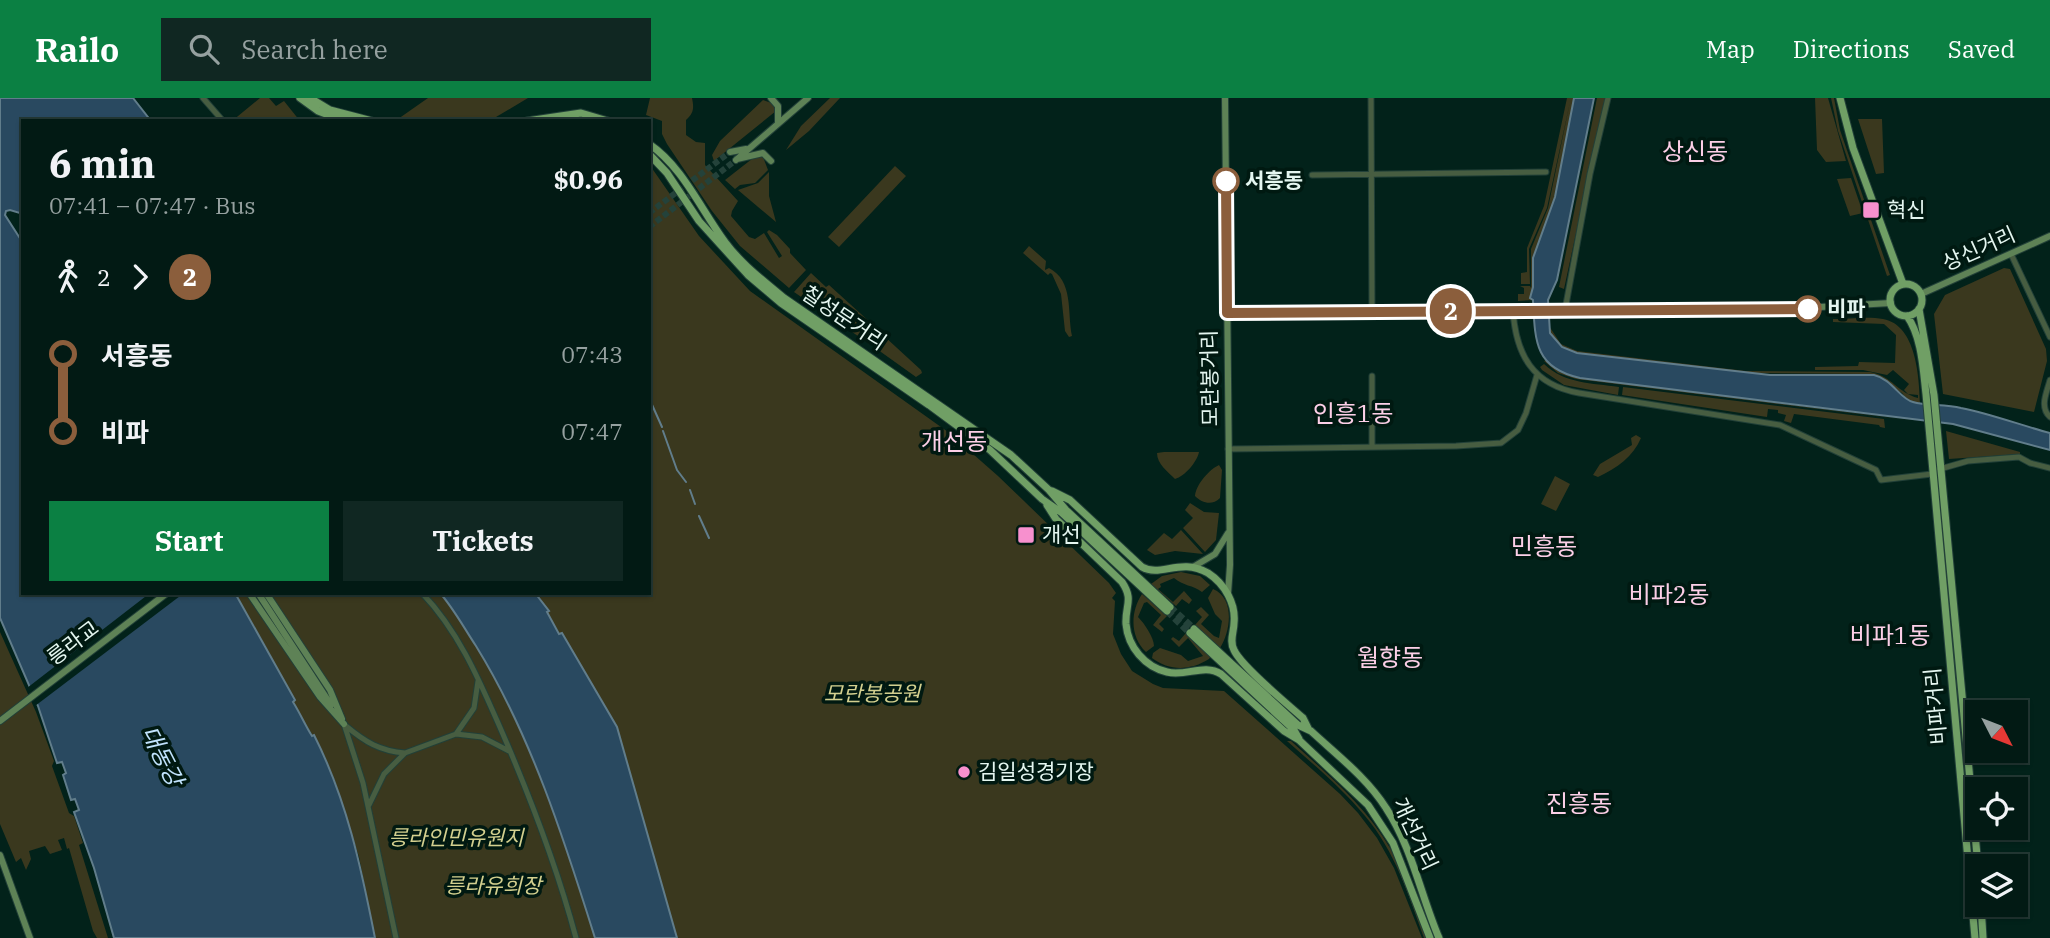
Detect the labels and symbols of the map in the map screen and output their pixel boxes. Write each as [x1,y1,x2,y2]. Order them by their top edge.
district label: 상신동 [1662,135,1728,167]
place label: 서흥동 [1245,166,1303,194]
marker: 서흥동 [1213,168,1239,194]
place label: 혁신 [1887,195,1926,223]
marker: 혁신 [1861,200,1881,220]
street label: 상신거리 [1938,220,2020,277]
street label: 칠성문거리 [797,279,892,356]
line badge: 2 [1428,288,1474,334]
place label: 비파 [1827,294,1866,322]
marker: 비파 [1795,296,1821,322]
street label: 모란봉거리 [1194,329,1224,427]
district label: 인흥1동 [1313,397,1393,429]
district label: 개선동 [921,425,987,457]
place label: 개선 [1042,520,1081,548]
marker: 개선 [1016,525,1036,545]
district label: 민흥동 [1511,530,1577,562]
district label: 비파2동 [1629,578,1709,610]
street label: 릉라교 [41,614,104,671]
district label: 비파1동 [1850,619,1930,651]
district label: 월향동 [1357,641,1423,673]
street label: 비파거리 [1918,666,1952,746]
park label: 모란봉공원 [824,679,922,707]
north arrow [1965,700,2028,763]
water label: 대동강 [135,720,192,793]
place label: 김일성경기장 [978,757,1094,785]
marker: 김일성경기장 [956,764,972,780]
district label: 진흥동 [1546,787,1612,819]
street label: 개선거리 [1387,793,1445,875]
park label: 릉라인민유원지 [388,823,525,851]
park label: 릉라유희장 [445,871,544,899]

